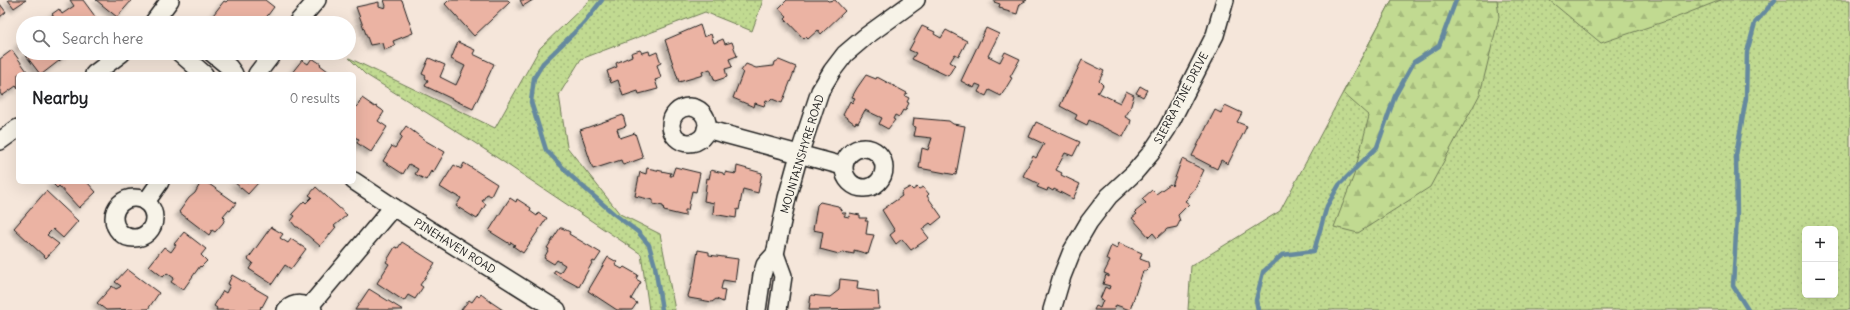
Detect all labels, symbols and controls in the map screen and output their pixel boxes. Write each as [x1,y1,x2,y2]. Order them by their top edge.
search box [16,16,356,60]
icon: search [30,27,52,49]
text: Search here [62,29,143,48]
street label: SIERRA PINE DRIVE [1151,50,1211,146]
text: Nearby [32,87,88,109]
text: 0 results [290,90,340,107]
street label: MOUNTAINSHYRE ROAD [777,93,827,215]
street label: PINEHAVEN ROAD [411,215,499,277]
map controls [1802,226,1838,298]
button: + [1802,226,1838,262]
button: − [1802,262,1838,298]

